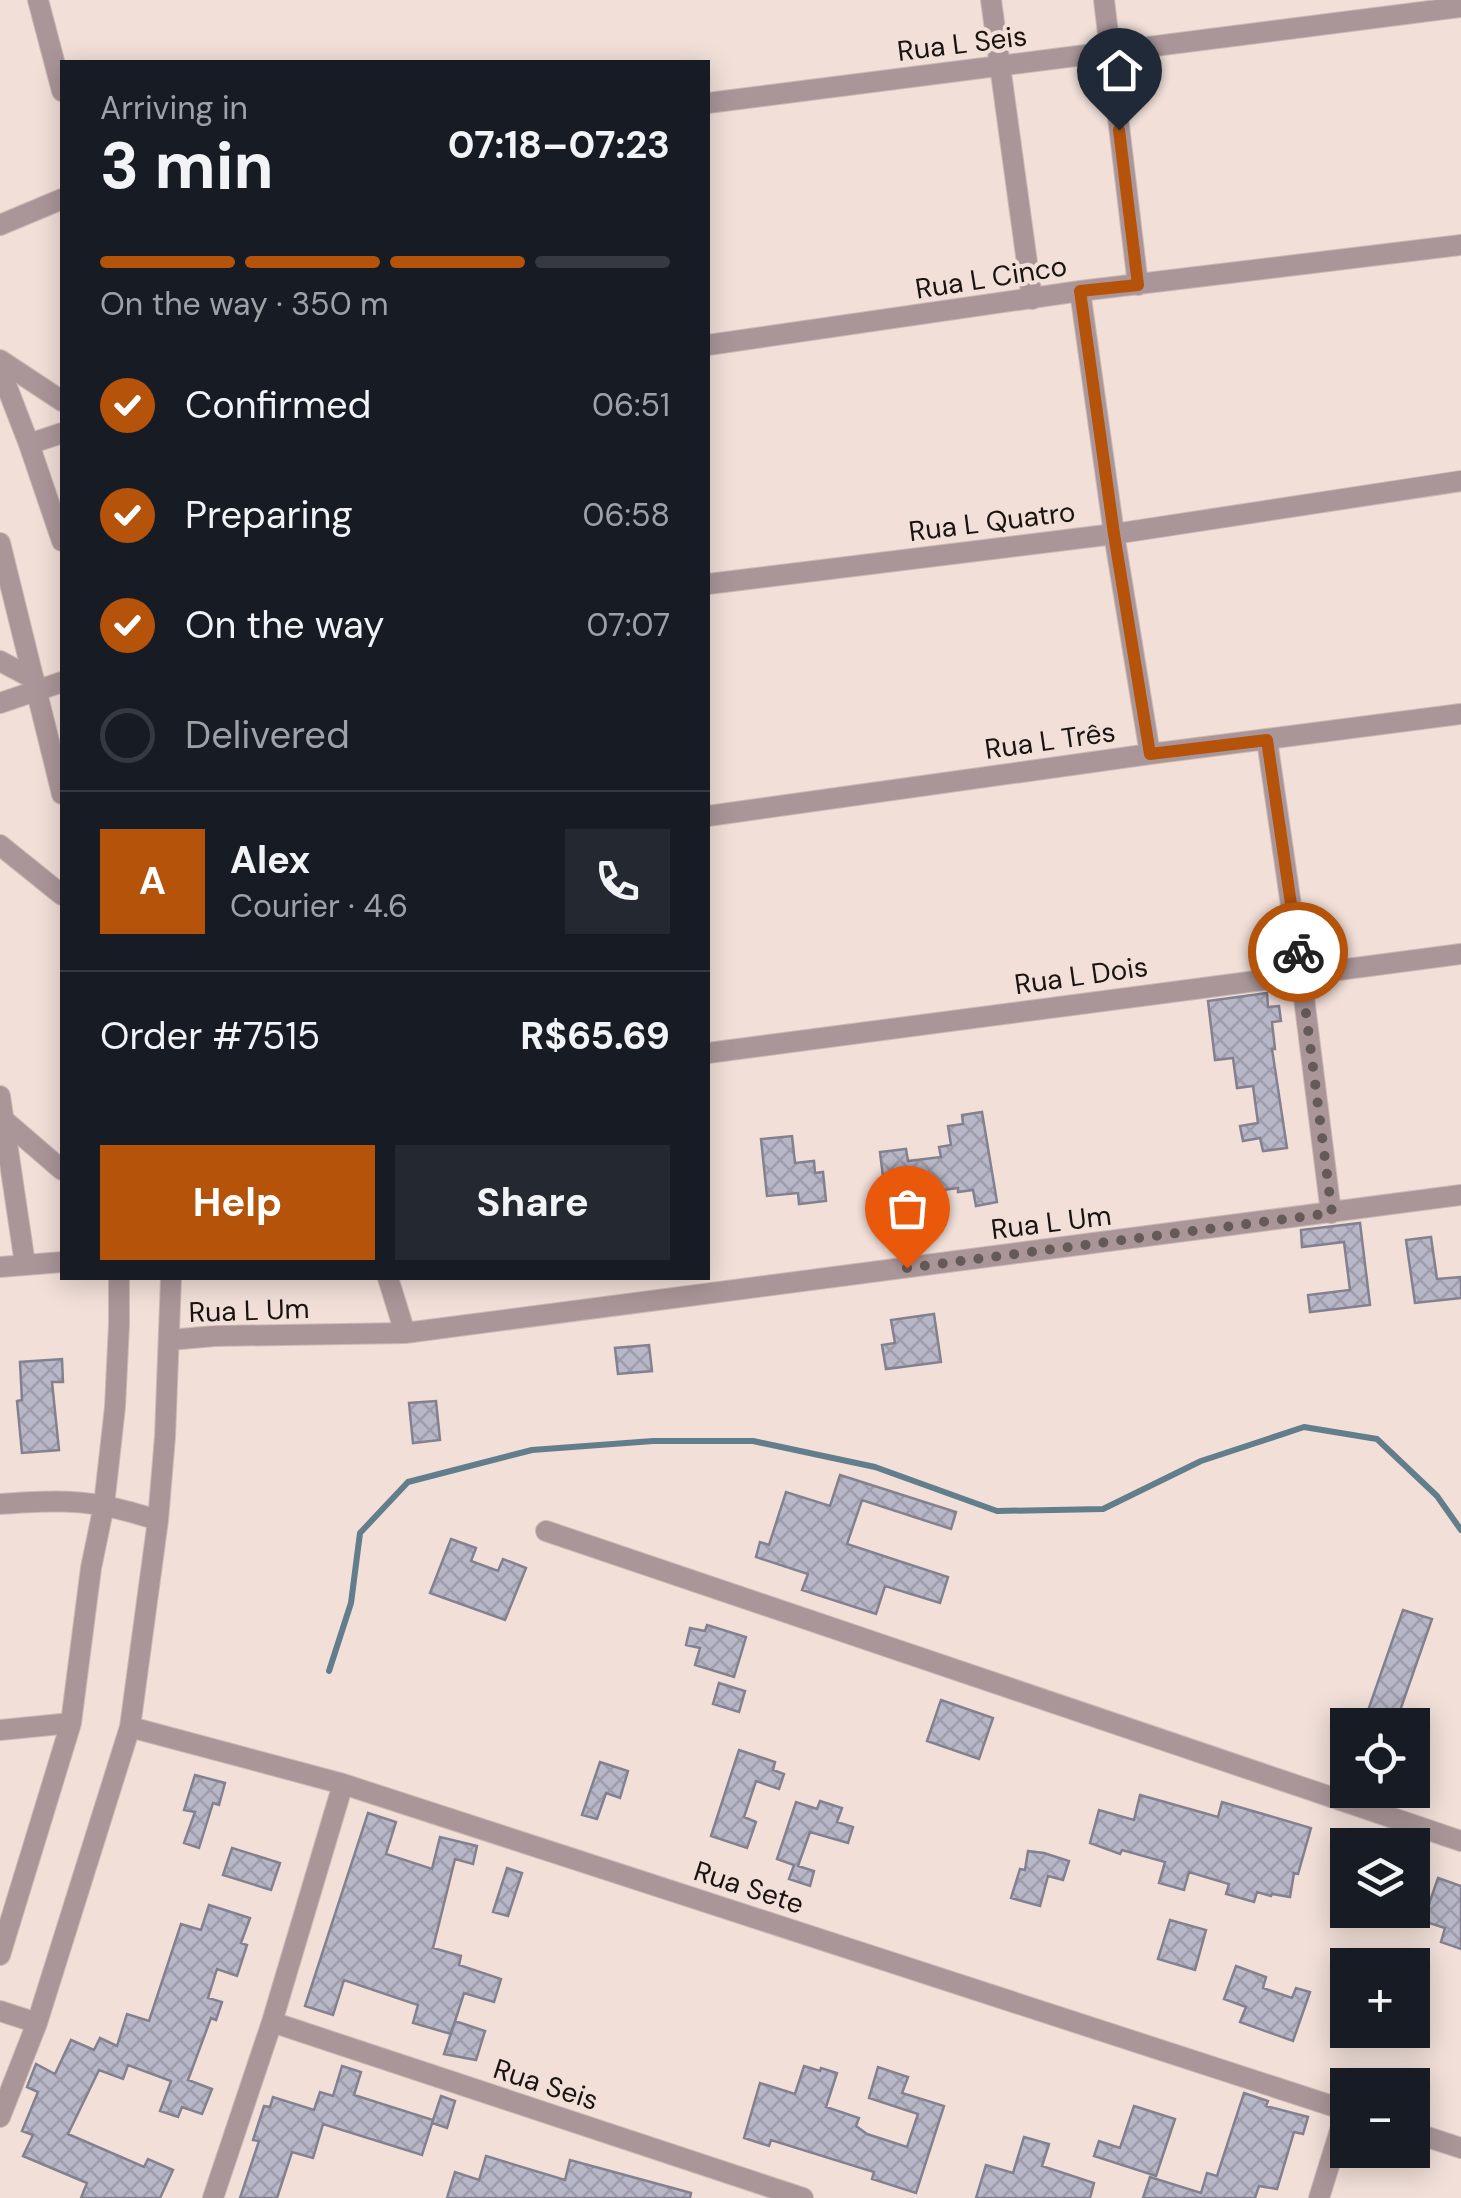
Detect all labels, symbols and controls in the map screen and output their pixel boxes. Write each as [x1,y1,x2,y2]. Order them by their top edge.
street label: Rua L Seis [895,17,1029,70]
pin [1077,28,1162,131]
icon: home [1092,43,1147,98]
text: Arriving in [100,87,248,129]
text: 07:18–07:23 [448,120,670,170]
text: 3 min [100,124,274,208]
street label: Rua L Cinco [913,247,1070,308]
text: On the way · 350 m [100,283,389,325]
icon: check [100,378,155,433]
text: Confirmed [185,380,371,430]
text: 06:51 [592,384,670,426]
icon: check [100,488,155,543]
text: Preparing [185,490,353,540]
street label: Rua L Quatro [907,493,1077,550]
text: 06:58 [583,494,670,536]
icon: check [100,598,155,653]
text: On the way [185,600,384,650]
text: 07:07 [586,604,670,646]
text: Delivered [185,710,350,760]
street label: Rua L Três [982,713,1118,768]
button: phone [565,829,670,934]
text: Alex [230,835,310,885]
text: A [139,856,166,906]
text: Courier · 4.6 [230,885,408,927]
courier [1248,902,1348,1002]
icon: bike [1271,925,1326,980]
street label: Rua L Dois [1012,948,1150,1003]
text: Order #7515 [100,1011,320,1061]
text: R$65.69 [520,1011,670,1061]
button: Help [100,1145,375,1260]
button: Share [395,1145,670,1260]
pin [865,1166,950,1269]
icon: bag [880,1181,935,1236]
street label: Rua L Um [989,1197,1113,1248]
street label: Rua L Um [188,1290,310,1331]
map controls [1330,1708,1430,2168]
button: locate [1330,1708,1430,1808]
button: layers [1330,1828,1430,1928]
street label: Rua Sete [689,1852,809,1923]
button: + [1330,1948,1430,2048]
street label: Rua Seis [489,2050,603,2119]
button: − [1330,2068,1430,2168]

